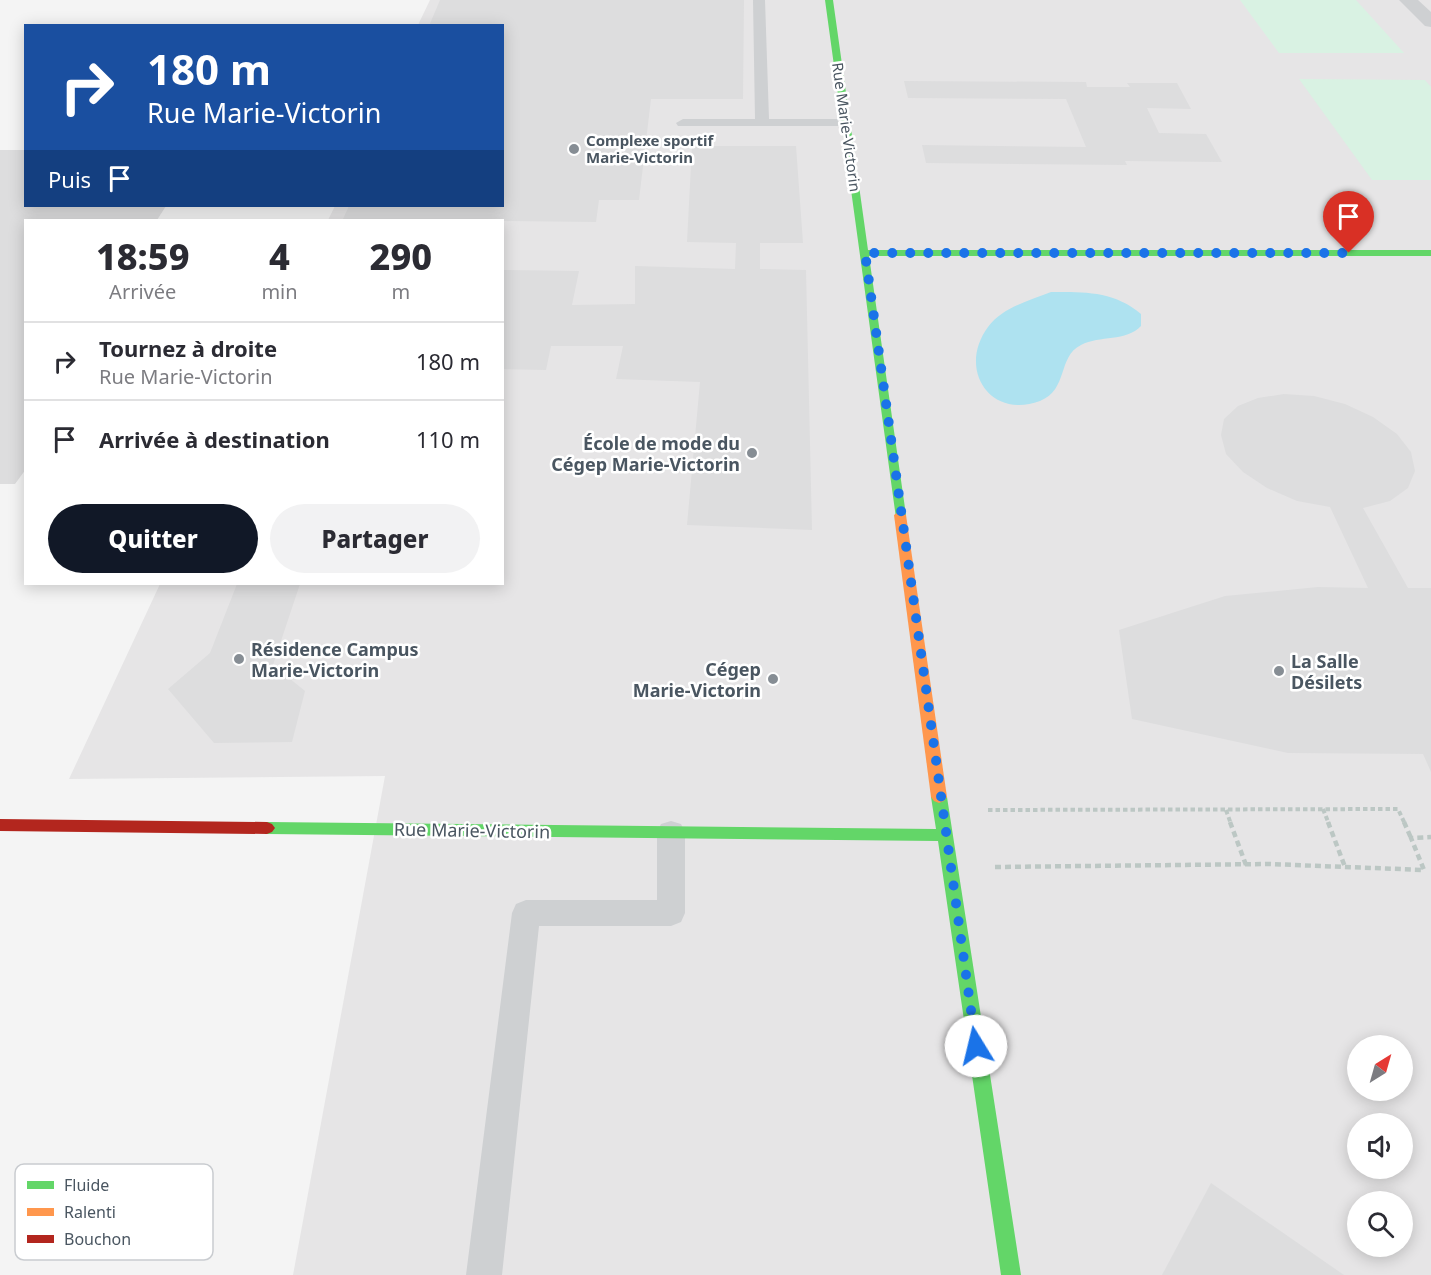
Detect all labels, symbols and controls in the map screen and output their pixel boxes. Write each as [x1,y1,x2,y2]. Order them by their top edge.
text: 180 m [147,40,271,97]
icon: right [48,48,126,126]
street label: Rue Marie-Victorin [828,61,866,193]
text: Rue Marie-Victorin [147,94,381,131]
place label: Complexe sportif Marie-Victorin [586,130,715,167]
marker: Complexe sportif Marie-Victorin [567,142,581,156]
icon: arrive [103,162,136,195]
text: Puis [48,164,91,194]
pin [1323,191,1374,253]
icon: arrive [1332,200,1365,233]
text: 18:59 [96,232,189,281]
text: 4 [269,232,290,281]
text: 290 [370,232,432,281]
text: Arrivée [109,278,176,305]
text: min [261,278,298,305]
text: m [391,278,410,305]
text: Tournez à droite [99,333,277,363]
icon: right [48,345,81,378]
text: 180 m [416,346,480,376]
text: Rue Marie-Victorin [99,363,273,390]
icon: arrive [48,423,81,456]
text: Arrivée à destination [99,424,330,454]
text: 110 m [416,424,480,454]
place label: École de mode du Cégep Marie-Victorin [551,431,740,476]
marker: École de mode du Cégep Marie-Victorin [745,446,759,460]
button: Quitter [48,504,258,573]
button: Partager [270,504,480,573]
place label: Résidence Campus Marie-Victorin [251,637,419,682]
place label: La Salle Désilets [1291,649,1362,694]
marker: Résidence Campus Marie-Victorin [232,652,246,666]
place label: Cégep Marie-Victorin [633,657,761,702]
marker: La Salle Désilets [1272,664,1286,678]
marker: Cégep Marie-Victorin [766,672,780,686]
street label: Rue Marie-Victorin [394,817,550,843]
position arrow [944,1014,1008,1078]
north arrow [1347,1035,1413,1101]
map controls [1347,1035,1413,1257]
button: sound [1347,1113,1413,1179]
legend [15,1164,213,1260]
text: Fluide [64,1174,109,1196]
button: search [1347,1191,1413,1257]
text: Ralenti [64,1201,116,1223]
text: Bouchon [64,1228,131,1250]

